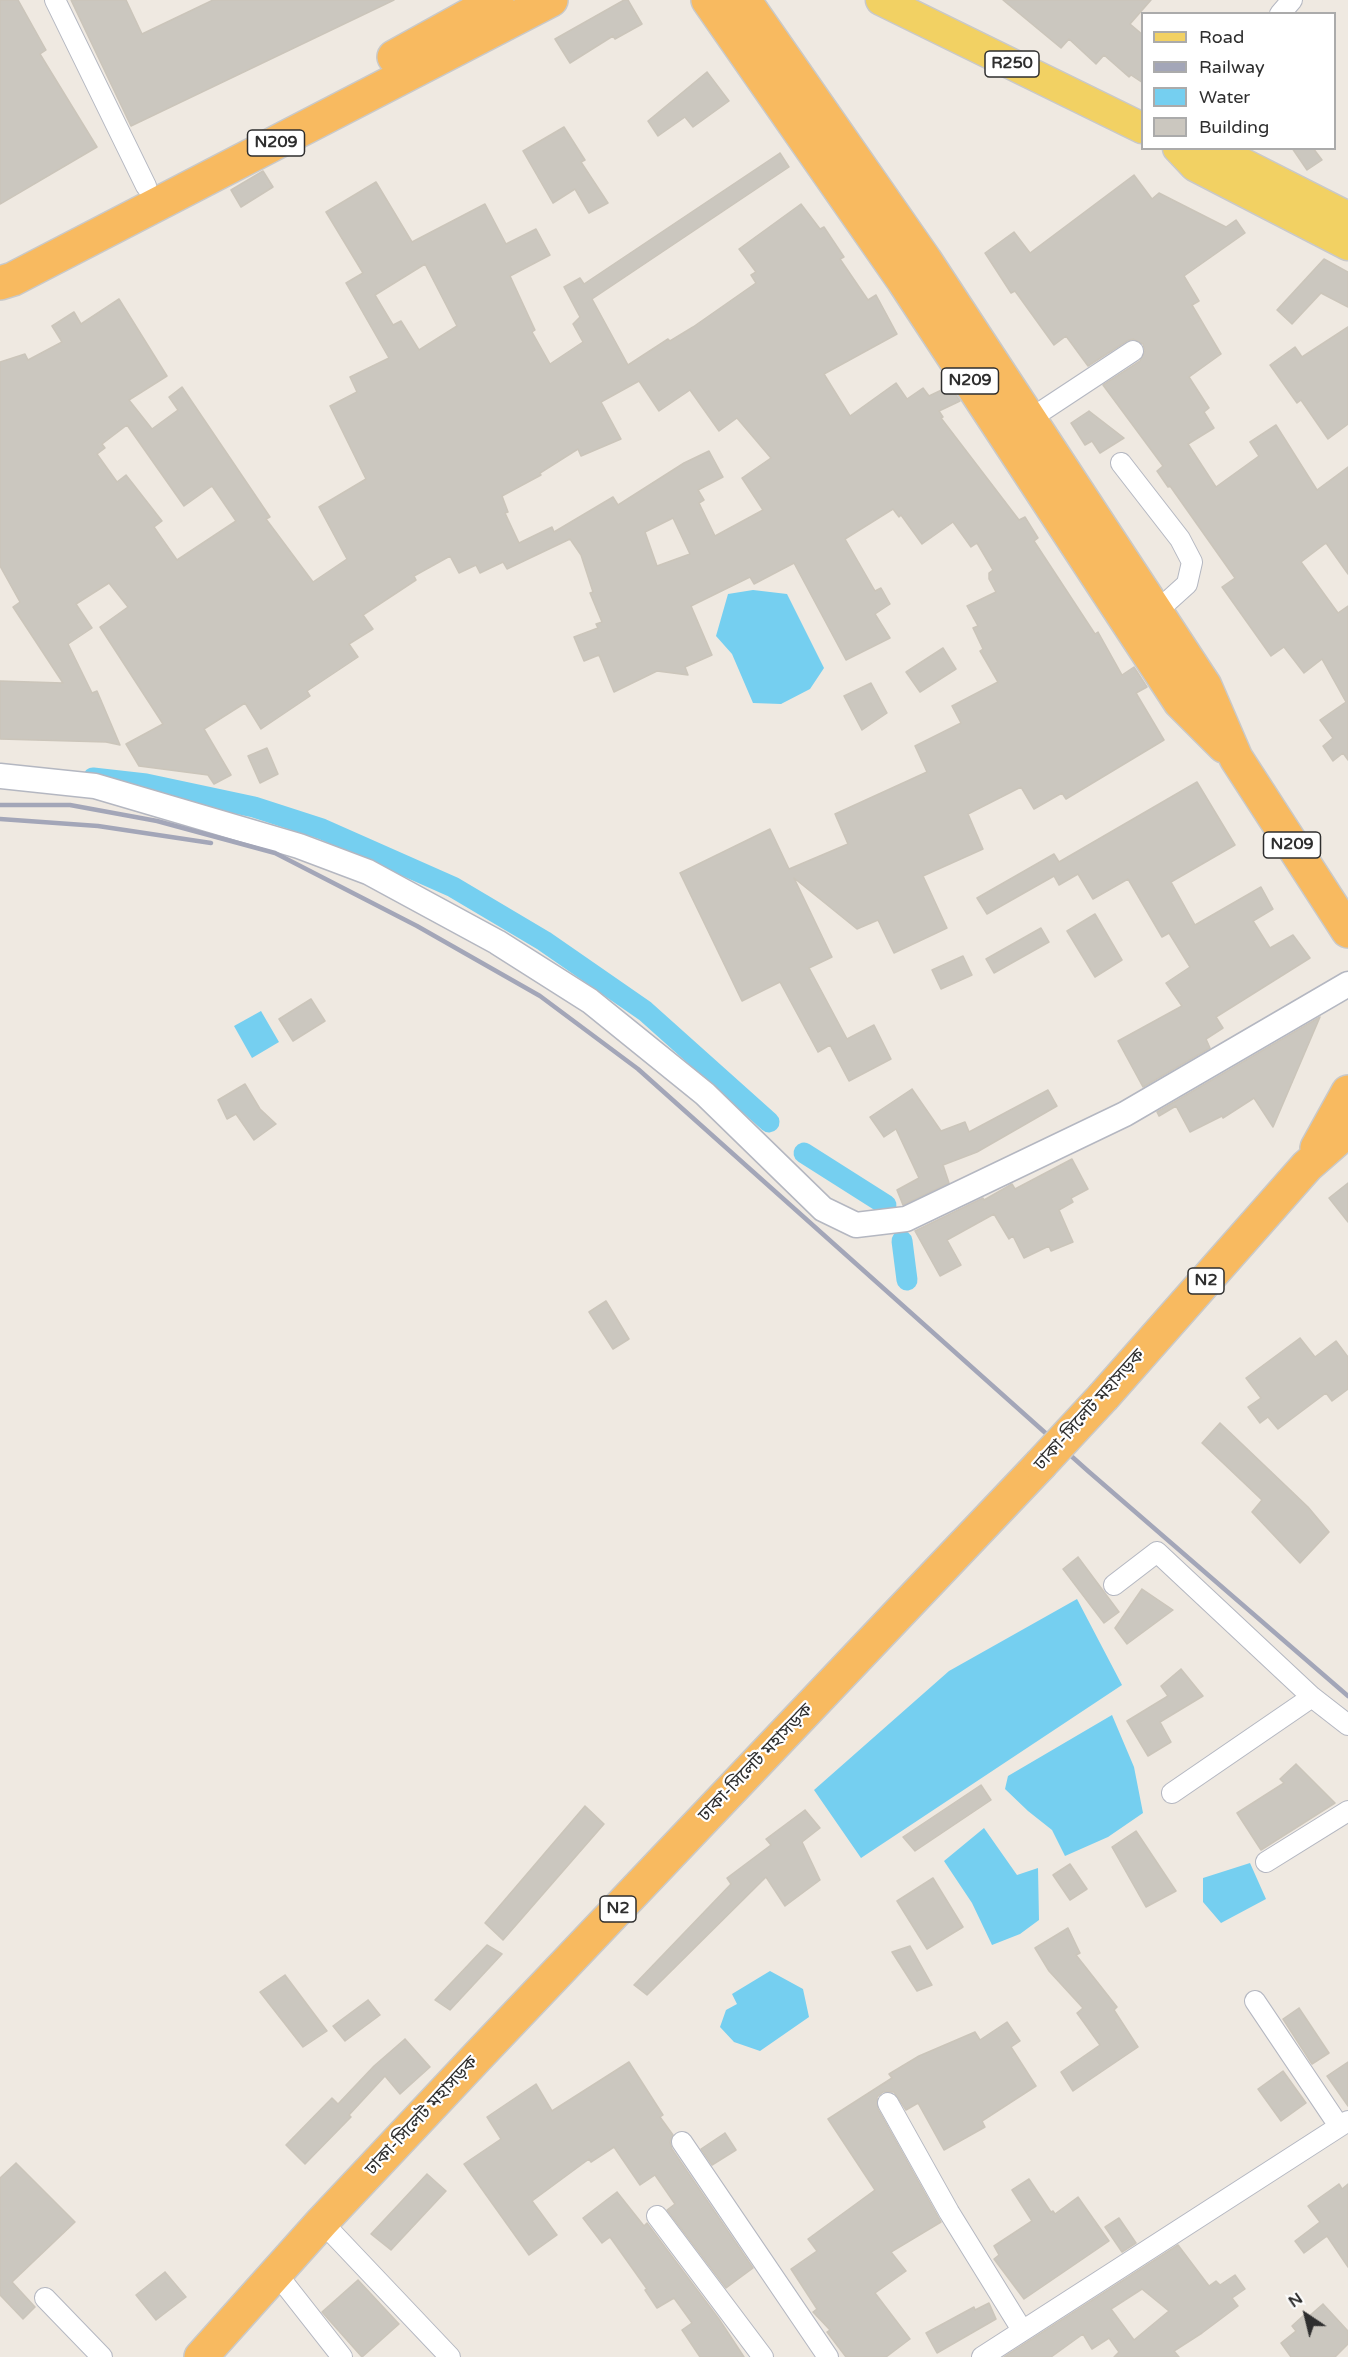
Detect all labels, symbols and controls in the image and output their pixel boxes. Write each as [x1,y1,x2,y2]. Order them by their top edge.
legend [1141,12,1336,150]
text: Road [1199,26,1244,48]
road number: R250 [985,51,1039,77]
text: Railway [1199,56,1265,78]
text: Water [1199,86,1250,108]
text: Building [1199,116,1269,138]
road number: N209 [248,130,304,156]
road number: N209 [942,368,998,394]
road number: N209 [1264,832,1320,858]
road number: N2 [1188,1268,1224,1294]
street label: ঢাকা-সিলেট মহাসড়ক [1030,1345,1150,1475]
street label: ঢাকা-সিলেট মহাসড়ক [694,1700,818,1826]
road number: N2 [600,1896,636,1922]
street label: ঢাকা-সিলেট মহাসড়ক [361,2052,483,2180]
north arrow [1276,2285,1336,2345]
text: N [1285,2288,1307,2312]

